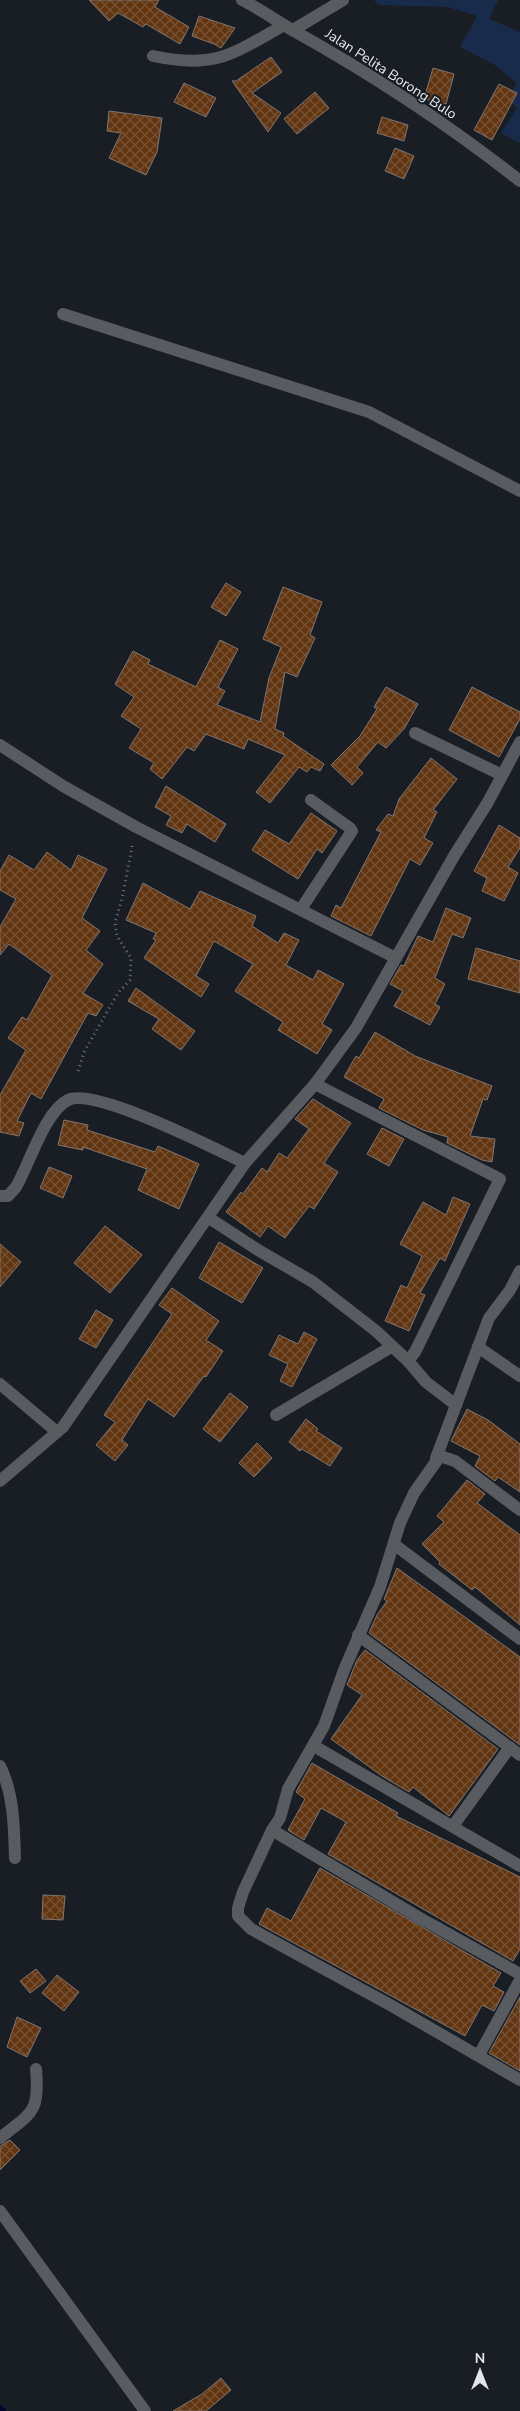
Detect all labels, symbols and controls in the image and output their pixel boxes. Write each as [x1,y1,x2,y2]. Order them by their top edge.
street label: Jalan Pelita Borong Bulo [321,24,461,124]
north arrow [455,2346,505,2396]
text: N [475,2349,485,2368]

